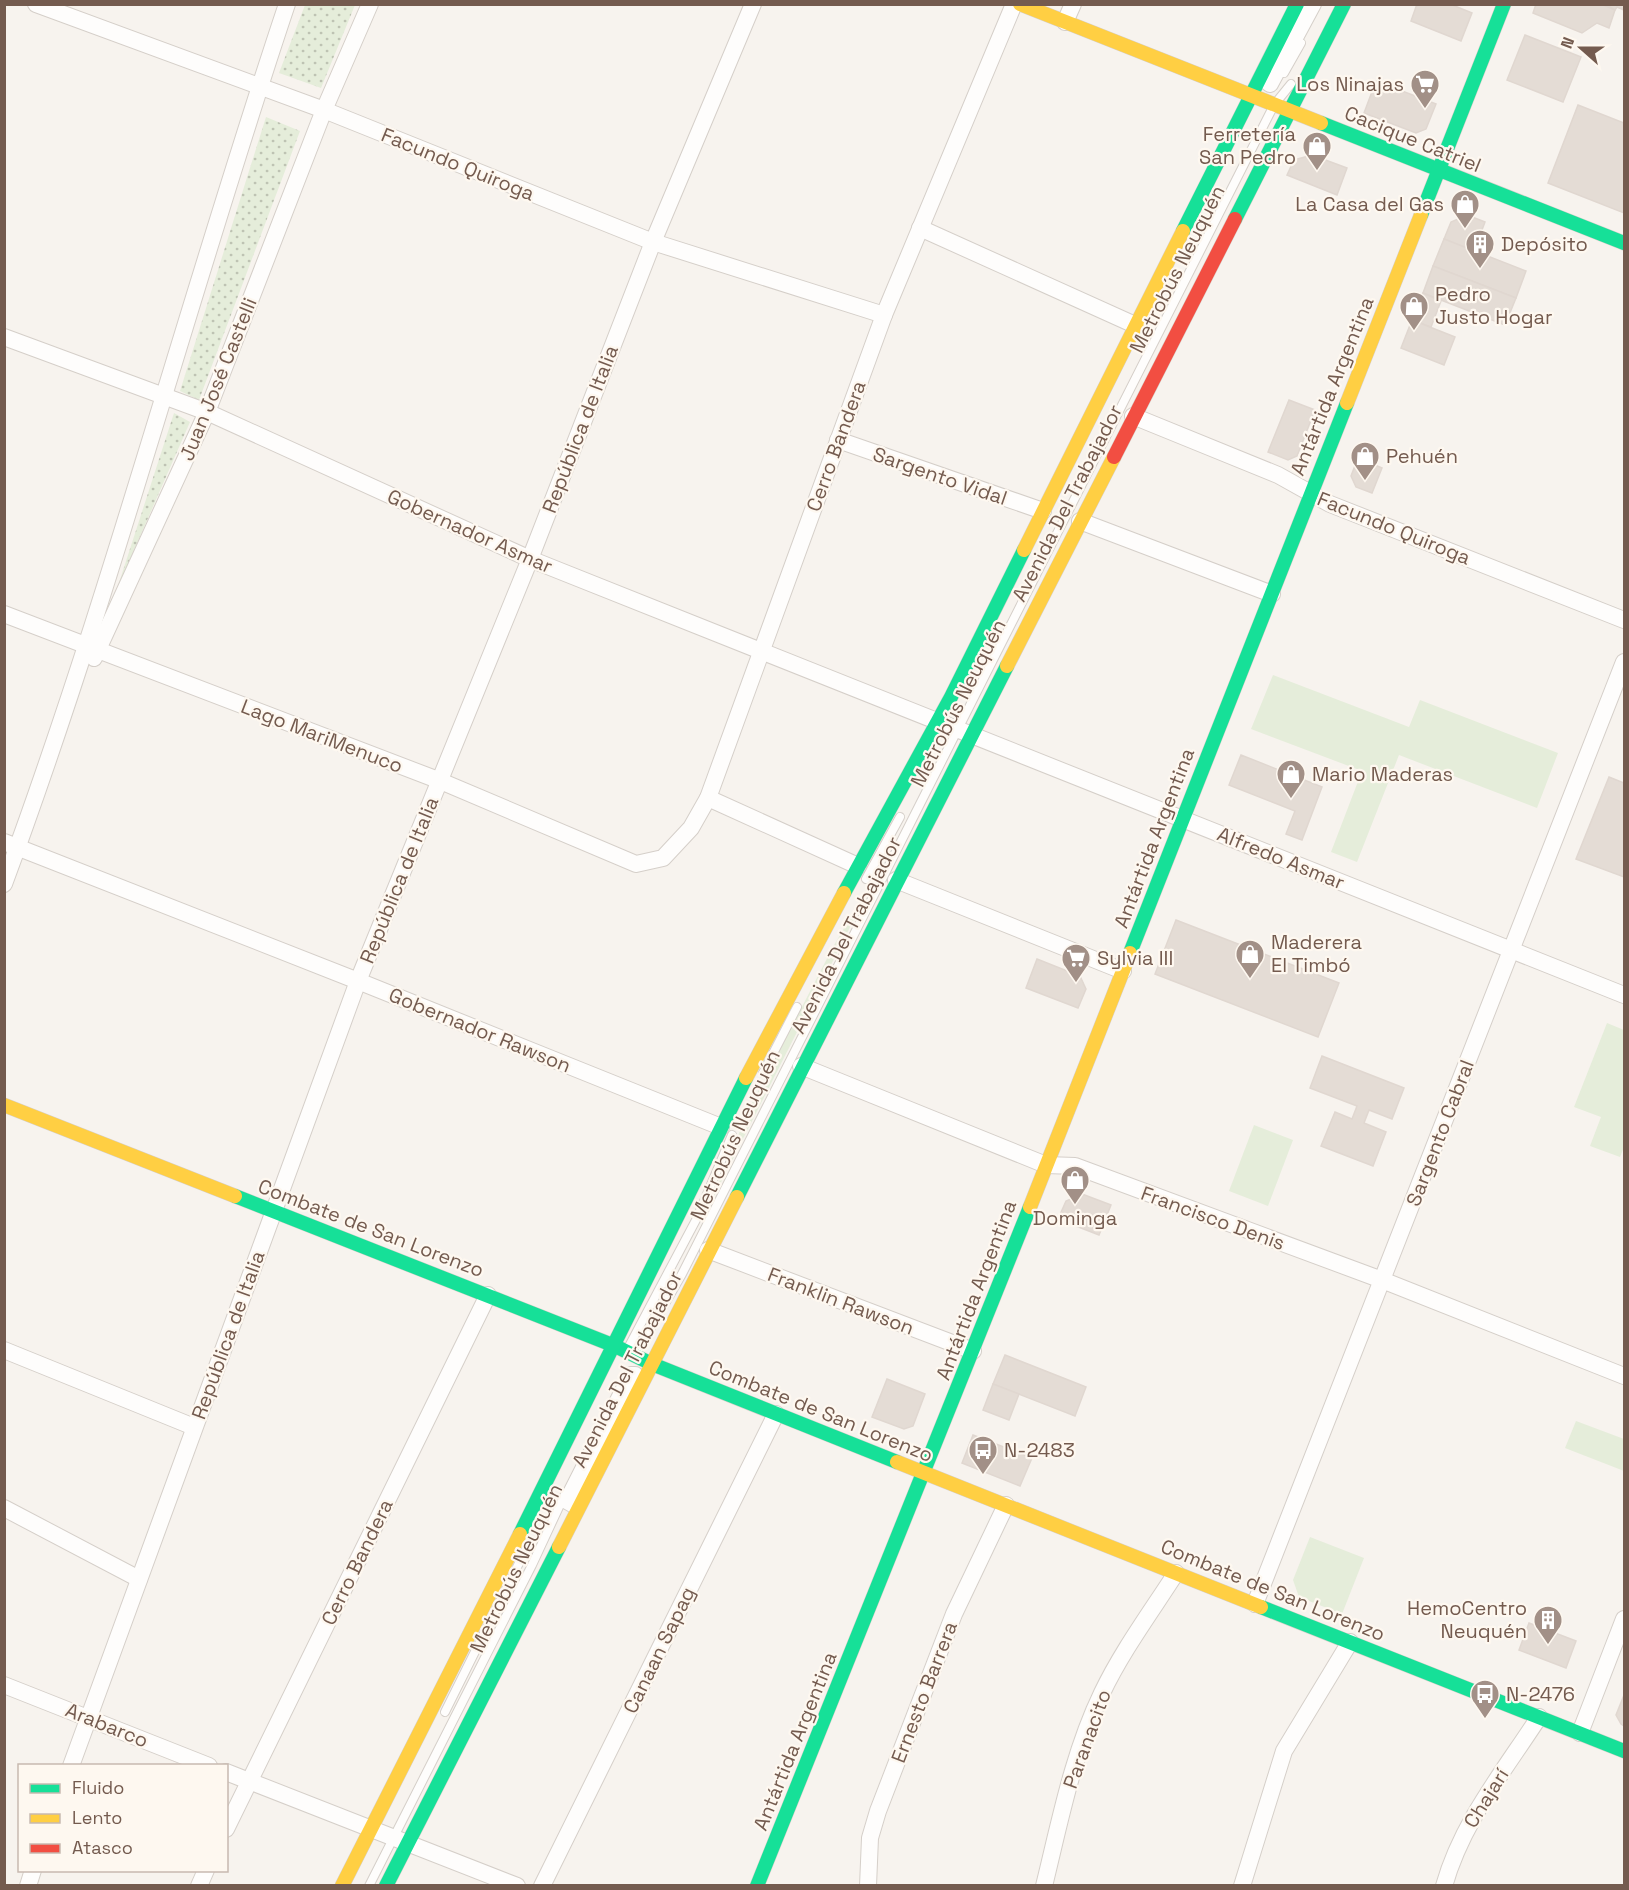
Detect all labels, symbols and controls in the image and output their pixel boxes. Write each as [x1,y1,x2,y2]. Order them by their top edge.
north arrow [1551,18,1611,78]
text: N [1556,34,1579,52]
supermarket icon: Los Ninajas [1409,68,1441,110]
place label: Los Ninajas [1296,71,1404,97]
street label: Cacique Catriel [1341,100,1485,178]
street label: Facundo Quiroga [378,121,538,207]
place label: Ferretería San Pedro [1199,121,1296,170]
shop icon: Ferretería San Pedro [1301,130,1333,172]
street label: Metrobús Neuquén [1123,181,1231,357]
shop icon: La Casa del Gas [1449,188,1481,230]
place label: La Casa del Gas [1295,191,1444,217]
building icon: Depósito [1464,228,1496,270]
place label: Depósito [1501,231,1588,257]
place label: Pedro Justo Hogar [1435,281,1553,330]
shop icon: Pedro Justo Hogar [1398,290,1430,332]
street label: Antártida Argentina [1284,293,1380,479]
street label: Juan José Castelli [173,294,263,464]
street label: República de Italia [536,341,624,517]
street label: Cerro Bandera [800,377,872,515]
street label: Avenida Del Trabajador [1006,400,1128,606]
shop icon: Pehuén [1349,440,1381,482]
street label: Sargento Vidal [869,441,1011,511]
place label: Pehuén [1386,443,1458,469]
street label: Gobernador Asmar [383,483,557,579]
street label: Facundo Quiroga [1314,485,1474,571]
street label: Metrobús Neuquén [904,615,1012,791]
street label: Lago MariMenuco [237,693,407,779]
street label: Antártida Argentina [1108,744,1200,932]
shop icon: Mario Maderas [1275,758,1307,800]
place label: Mario Maderas [1312,761,1453,787]
street label: República de Italia [354,793,444,967]
street label: Alfredo Asmar [1214,821,1348,895]
street label: Avenida Del Trabajador [785,832,907,1038]
place label: Maderera El Timbó [1271,929,1362,978]
shop icon: Maderera El Timbó [1234,938,1266,980]
supermarket icon: Sylvia III [1060,942,1092,984]
place label: Sylvia III [1097,945,1173,971]
street label: Gobernador Rawson [385,982,575,1078]
street label: Metrobús Neuquén [684,1046,786,1224]
street label: Sargento Cabral [1400,1056,1480,1210]
shop icon: Dominga [1059,1164,1091,1206]
street label: Combate de San Lorenzo [254,1173,488,1283]
street label: Francisco Denis [1137,1180,1289,1256]
street label: Antártida Argentina [930,1196,1022,1384]
place label: Dominga [1033,1205,1117,1231]
street label: República de Italia [185,1247,271,1423]
street label: Franklin Rawson [764,1261,918,1341]
street label: Avenida Del Trabajador [566,1266,688,1472]
street label: Combate de San Lorenzo [705,1354,937,1468]
bus stop icon: N-2483 [967,1434,999,1476]
place label: N-2483 [1004,1437,1075,1463]
street label: Metrobús Neuquén [464,1479,568,1657]
street label: Cerro Bandera [315,1495,399,1629]
street label: Combate de San Lorenzo [1157,1533,1389,1647]
street label: Canaan Sapag [617,1582,701,1718]
place label: HemoCentro Neuquén [1407,1595,1527,1644]
building icon: HemoCentro Neuquén [1532,1604,1564,1646]
street label: Ernesto Barrera [885,1618,963,1766]
street label: Antártida Argentina [747,1648,843,1834]
bus stop icon: N-2476 [1469,1678,1501,1720]
place label: N-2476 [1506,1681,1575,1707]
street label: Paranacito [1057,1686,1117,1792]
street label: Arabarco [62,1697,152,1753]
street label: Chajarí [1458,1763,1514,1833]
legend [18,1764,228,1872]
text: Fluido [72,1776,124,1799]
text: Lento [72,1806,122,1829]
text: Atasco [72,1836,133,1859]

